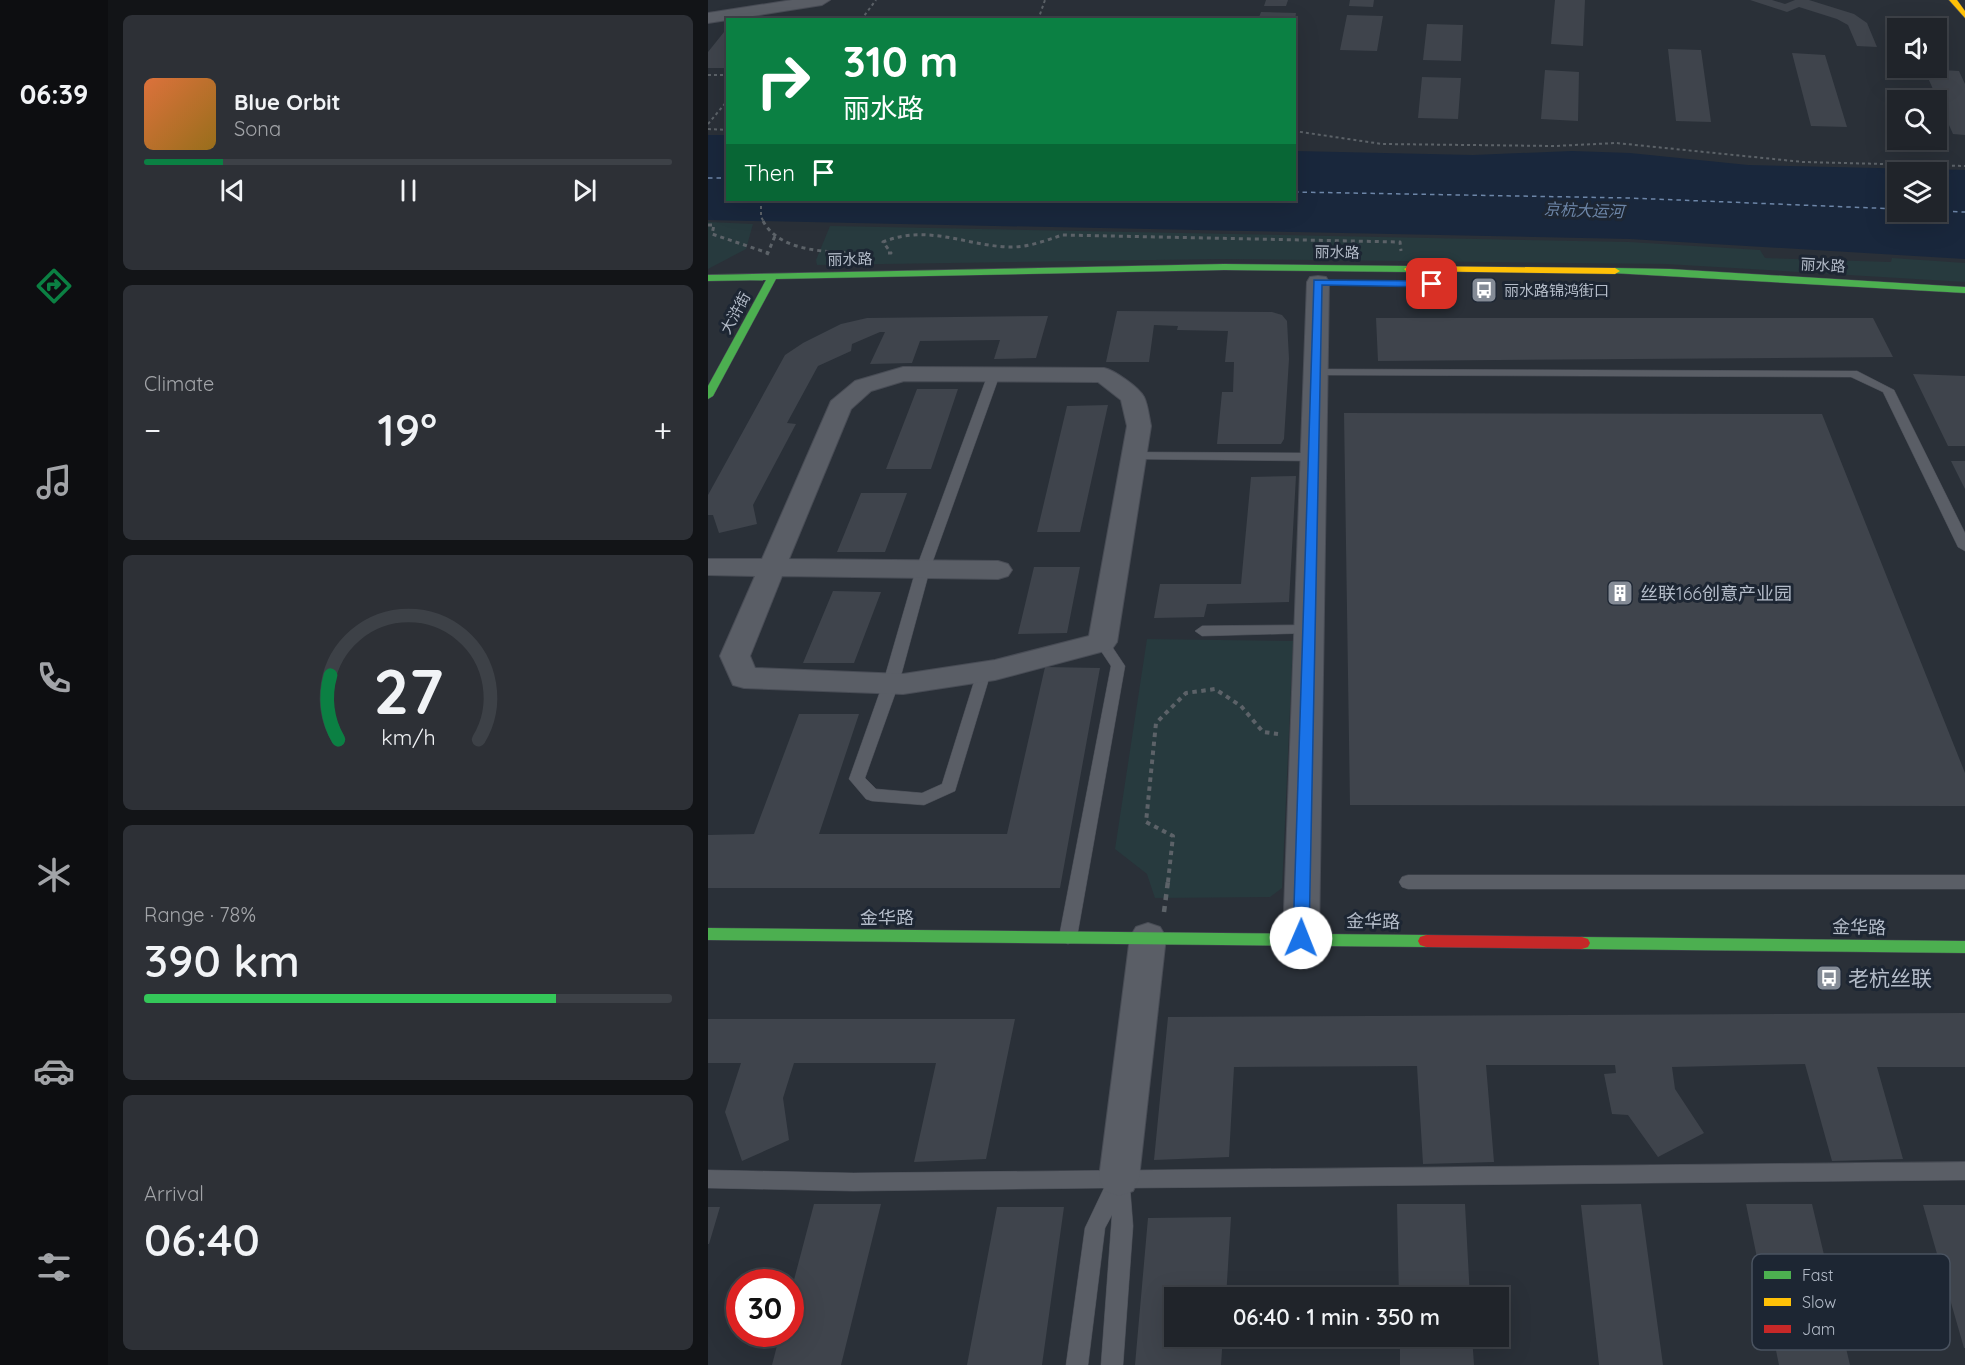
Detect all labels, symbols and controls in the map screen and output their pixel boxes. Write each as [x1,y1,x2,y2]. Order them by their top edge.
map controls [1887,18,1947,222]
button: sound [1887,18,1947,78]
text: 310 m [843,35,958,88]
icon: right [744,42,822,120]
text: 06:39 [20,77,88,111]
text: Blue Orbit [234,88,340,116]
button: search [1887,90,1947,150]
text: 丽水路 [843,91,924,125]
text: Sona [234,116,281,141]
icon: arrive [807,156,840,189]
text: Then [744,159,795,187]
button: layers [1887,162,1947,222]
icon: previous [216,174,249,207]
icon: pause [392,174,425,207]
icon: next [568,174,601,207]
water label: 京杭大运河 [1544,199,1627,221]
street label: 丽水路 [1314,242,1360,262]
street label: 丽水路 [827,249,873,269]
street label: 丽水路 [1800,254,1846,276]
pin [1406,258,1457,309]
icon: directions [33,265,75,307]
icon: arrive [1415,267,1448,300]
bus stop icon: 丽水路锦鸿街口 [1469,275,1499,305]
place label: 丽水路锦鸿街口 [1504,281,1609,300]
street label: 大浒街 [716,289,754,337]
text: Climate [144,371,214,396]
text: 19° [378,401,437,457]
text: − [144,409,161,450]
text: + [653,409,672,450]
icon: music [33,461,75,503]
building icon: 丝联166创意产业园 [1605,578,1635,608]
place label: 丝联166创意产业园 [1640,582,1792,605]
text: 27 [373,652,443,730]
icon: phone [33,657,75,699]
text: km/h [381,724,435,750]
icon: climate [33,854,75,896]
text: Range · 78% [144,902,256,927]
street label: 金华路 [860,906,914,929]
position arrow [1269,906,1333,970]
street label: 金华路 [1346,909,1400,933]
street label: 金华路 [1832,915,1886,939]
text: 390 km [144,932,300,988]
bus stop icon: 老杭丝联 [1814,963,1844,993]
place label: 老杭丝联 [1848,965,1932,991]
icon: car [33,1050,75,1092]
text: Arrival [144,1181,204,1206]
text: 06:40 [144,1211,260,1267]
icon: filters [33,1246,75,1288]
legend [1752,1254,1950,1350]
text: Fast [1802,1265,1833,1285]
speed limit sign: 30 [726,1269,804,1347]
text: Slow [1802,1292,1836,1312]
text: 06:40 · 1 min · 350 m [1233,1303,1440,1331]
text: Jam [1802,1319,1835,1339]

